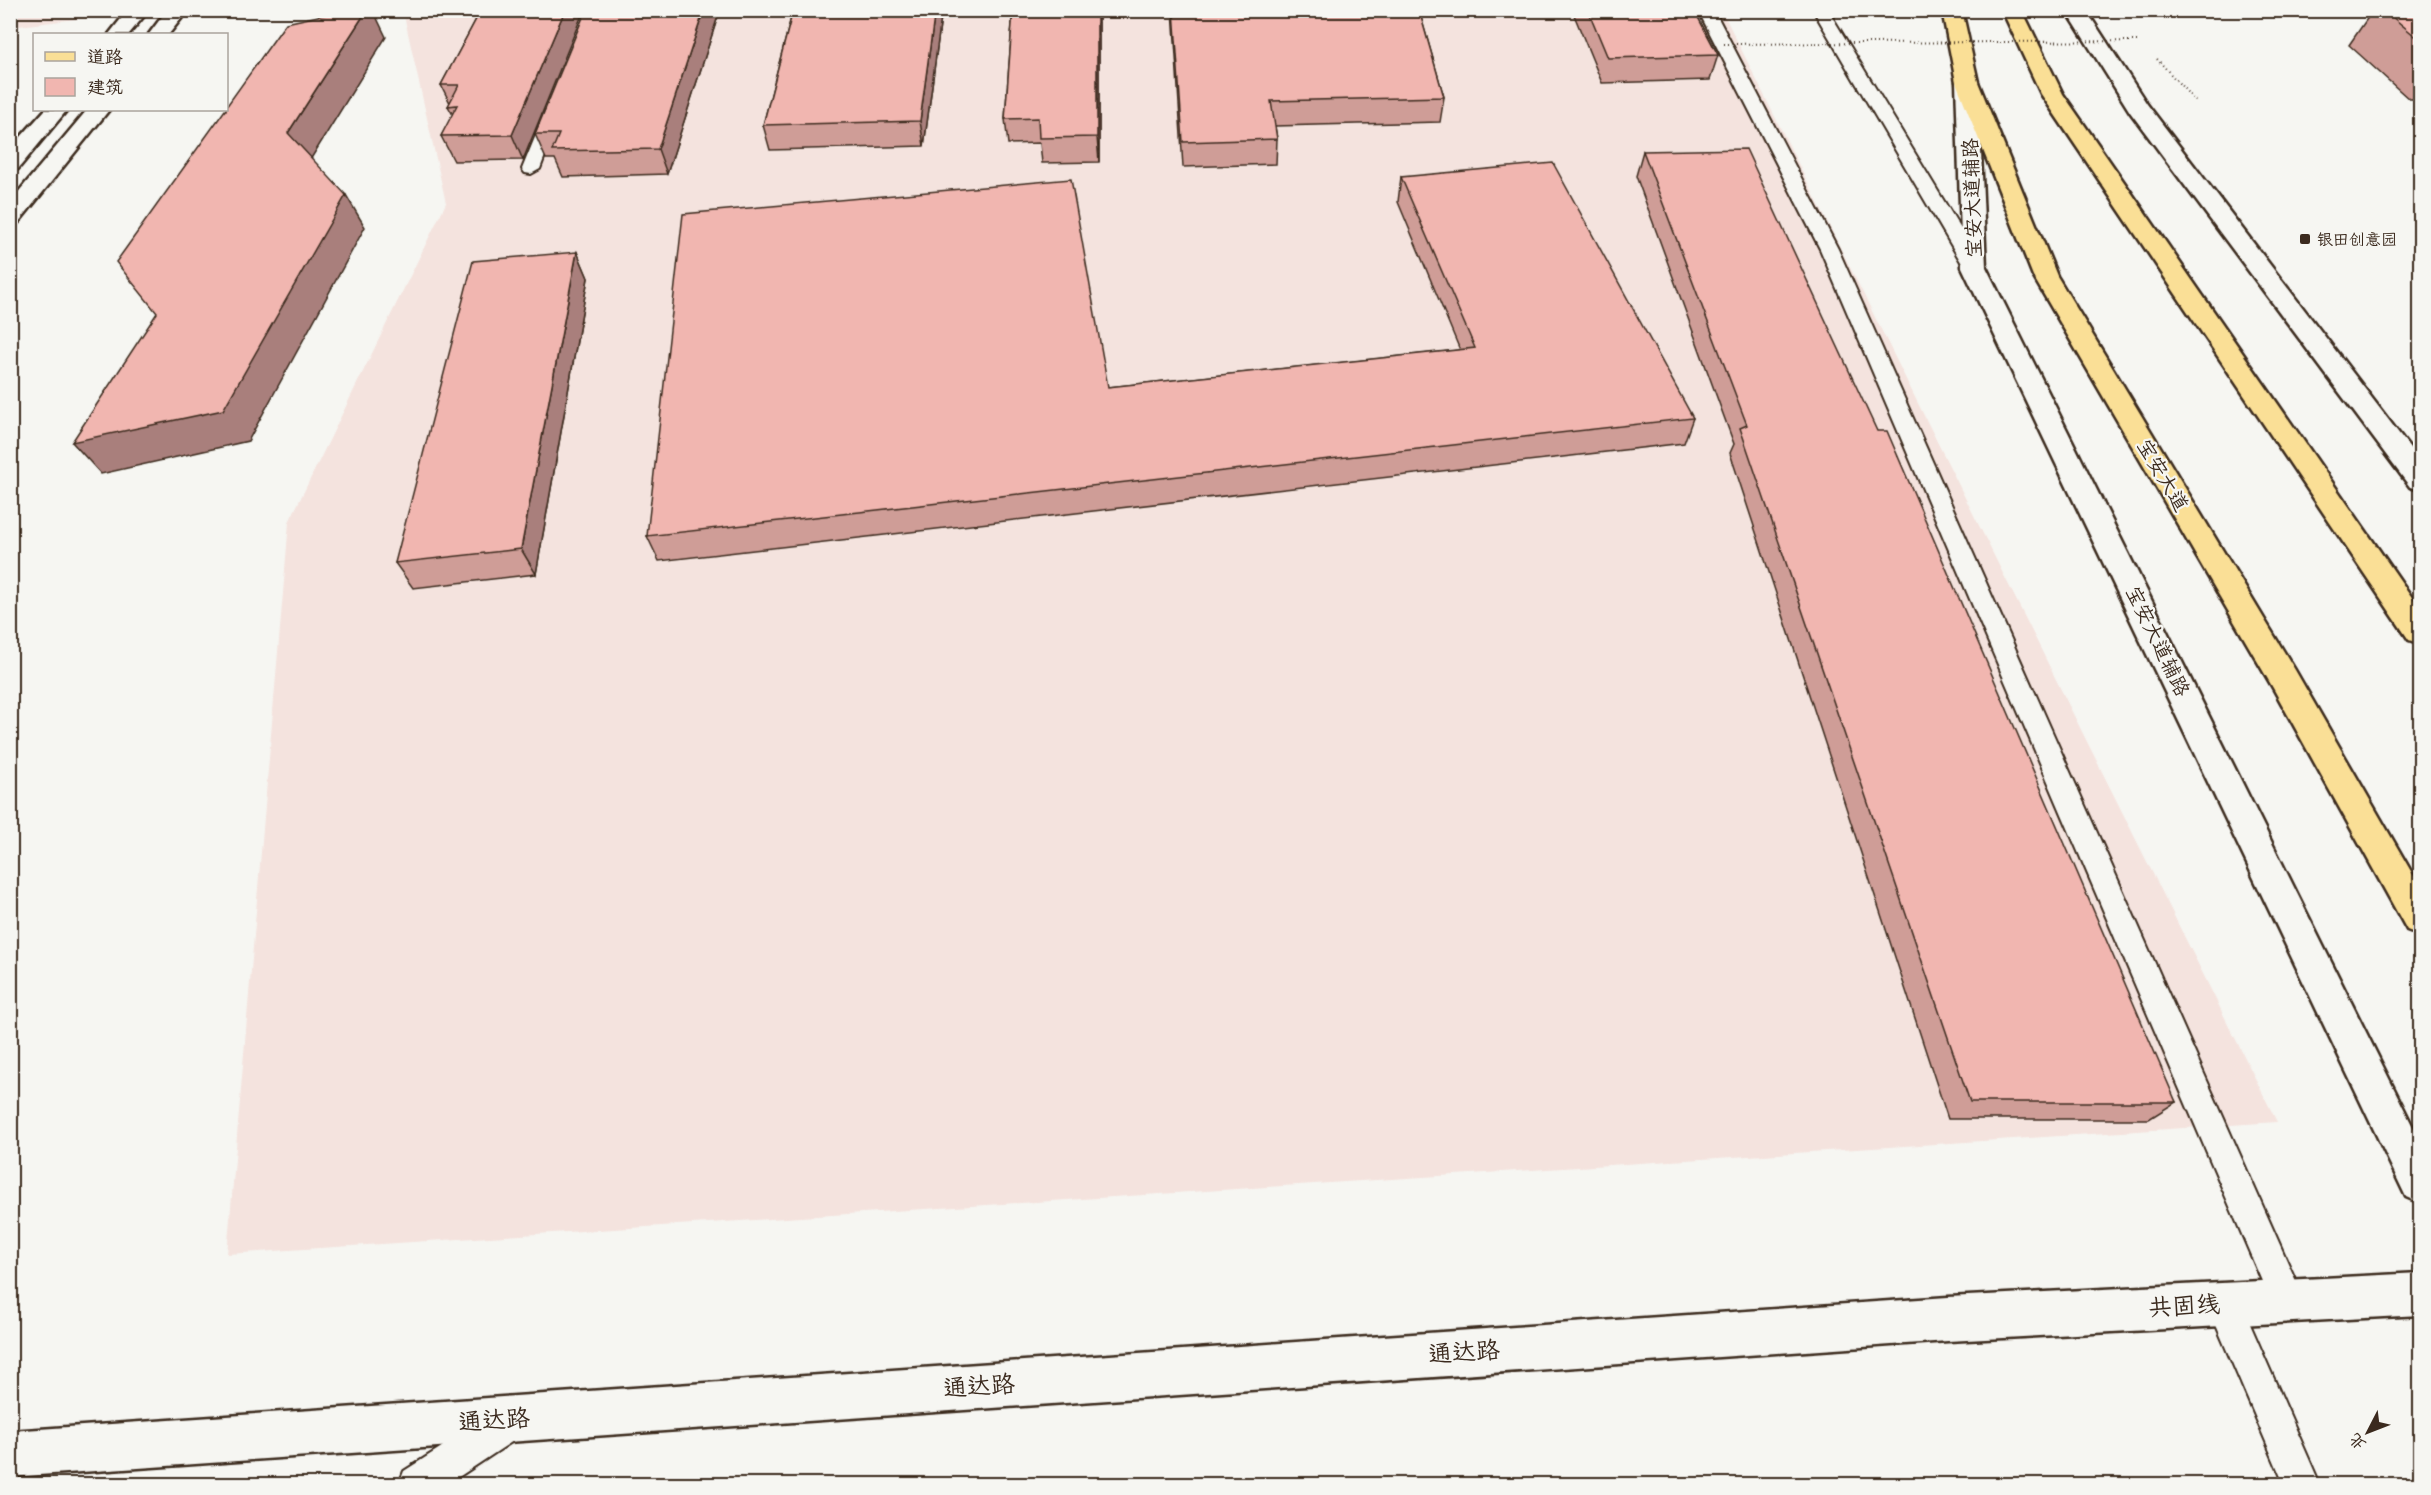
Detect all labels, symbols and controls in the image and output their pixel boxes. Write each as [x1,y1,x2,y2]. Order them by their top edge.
legend [33,33,228,111]
text: 道路 [87,47,123,68]
text: 建筑 [87,77,123,98]
street label: 宝安大道辅路 [1959,137,1987,258]
place label: 银田创意园 [2317,231,2397,250]
marker: 银田创意园 [2298,232,2312,246]
street label: 宝安大道 [2131,435,2193,516]
street label: 宝安大道辅路 [2120,582,2195,702]
street label: 共固线 [2147,1290,2221,1323]
street label: 通达路 [1427,1336,1501,1369]
street label: 通达路 [942,1370,1016,1403]
north arrow [2338,1402,2398,1462]
street label: 通达路 [457,1404,531,1437]
text: 北 [2346,1429,2370,1453]

